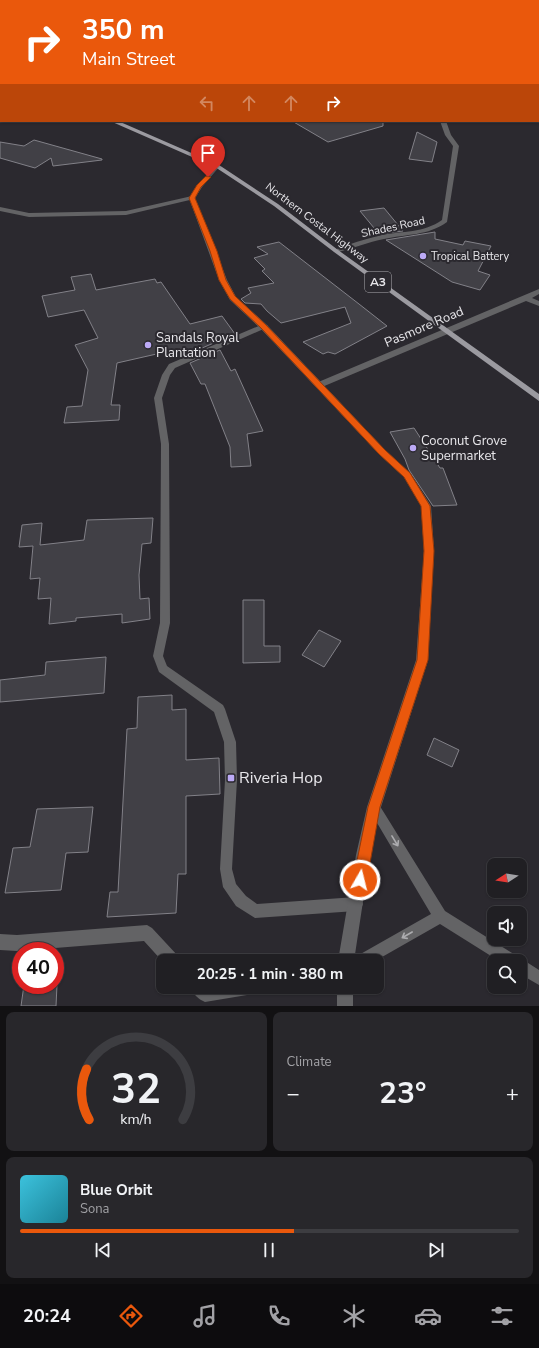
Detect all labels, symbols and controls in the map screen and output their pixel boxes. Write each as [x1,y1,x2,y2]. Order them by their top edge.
text: 350 m [82,11,165,49]
icon: right [16,16,68,68]
text: Main Street [82,47,175,71]
icon: left [196,92,218,114]
icon: ahead [238,92,260,114]
icon: ahead [280,92,302,114]
icon: right [322,92,344,114]
pin [191,136,225,177]
icon: arrive [197,142,219,164]
street label: Northern Costal Highway [262,179,372,267]
street label: Shades Road [360,213,426,241]
place label: Tropical Battery [431,249,510,264]
marker: Tropical Battery [418,251,428,261]
road number: A3 [365,272,391,292]
street label: Pasmore Road [382,302,466,352]
place label: Sandals Royal Plantation [156,329,239,362]
marker: Sandals Royal Plantation [143,340,153,350]
place label: Coconut Grove Supermarket [421,432,507,465]
marker: Coconut Grove Supermarket [408,443,418,453]
place label: Riveria Hop [239,767,322,789]
marker: Riveria Hop [226,773,236,783]
one-way arrow [391,835,399,847]
north arrow [487,858,527,898]
map controls [487,858,527,994]
position arrow [339,859,381,901]
button: sound [487,906,527,946]
one-way arrow [401,932,413,940]
speed limit sign: 40 [12,942,64,994]
button: search [487,954,527,994]
text: 20:25 · 1 min · 380 m [197,964,343,984]
text: Climate [287,1053,332,1071]
text: 32 [111,1060,161,1117]
text: 23° [379,1073,426,1114]
text: − [287,1079,300,1109]
text: + [506,1079,519,1109]
text: km/h [121,1109,152,1128]
text: Blue Orbit [80,1180,152,1200]
text: Sona [80,1200,110,1218]
icon: previous [92,1239,114,1261]
icon: pause [258,1239,280,1261]
icon: next [425,1239,447,1261]
icon: directions [117,1302,145,1330]
icon: music [191,1302,219,1330]
icon: phone [265,1302,293,1330]
icon: climate [340,1302,368,1330]
icon: car [414,1302,442,1330]
icon: filters [488,1302,516,1330]
text: 20:24 [23,1304,71,1328]

